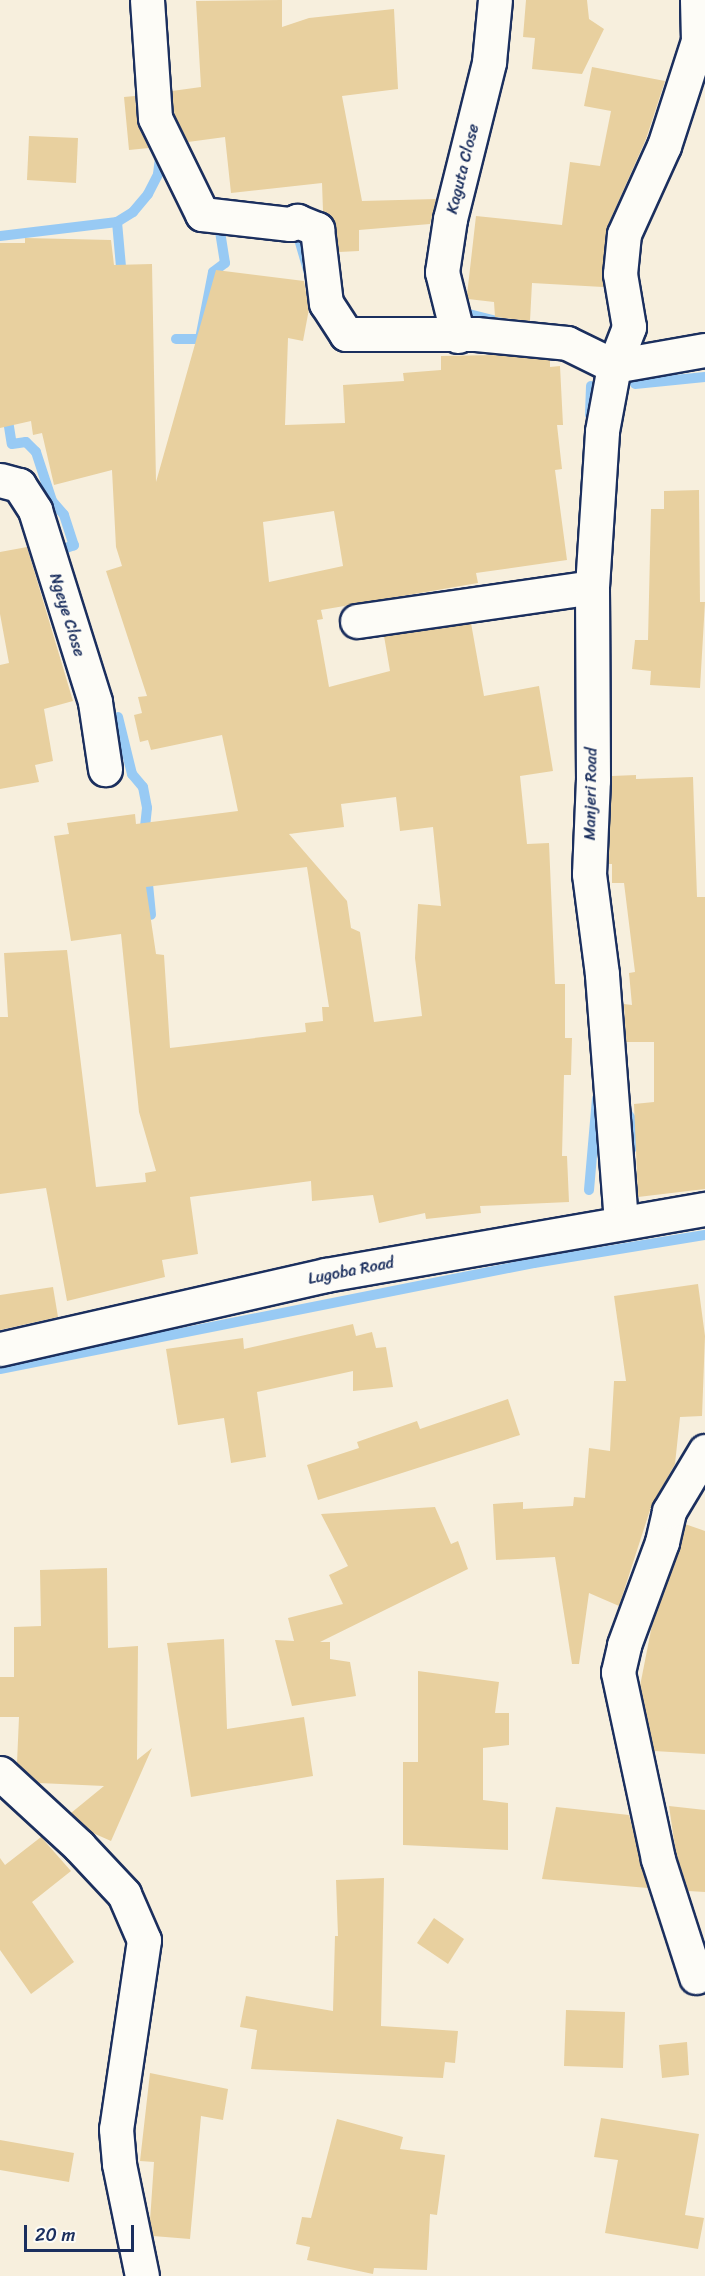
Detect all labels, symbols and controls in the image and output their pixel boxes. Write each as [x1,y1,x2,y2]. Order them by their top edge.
street label: Kaguta Close [443,122,483,216]
street label: Ngeye Close [45,571,89,659]
street label: Manjeri Road [581,748,601,840]
street label: Lugoba Road [306,1253,396,1289]
scale bar [27,2213,136,2251]
text: 20 m [35,2219,75,2251]

